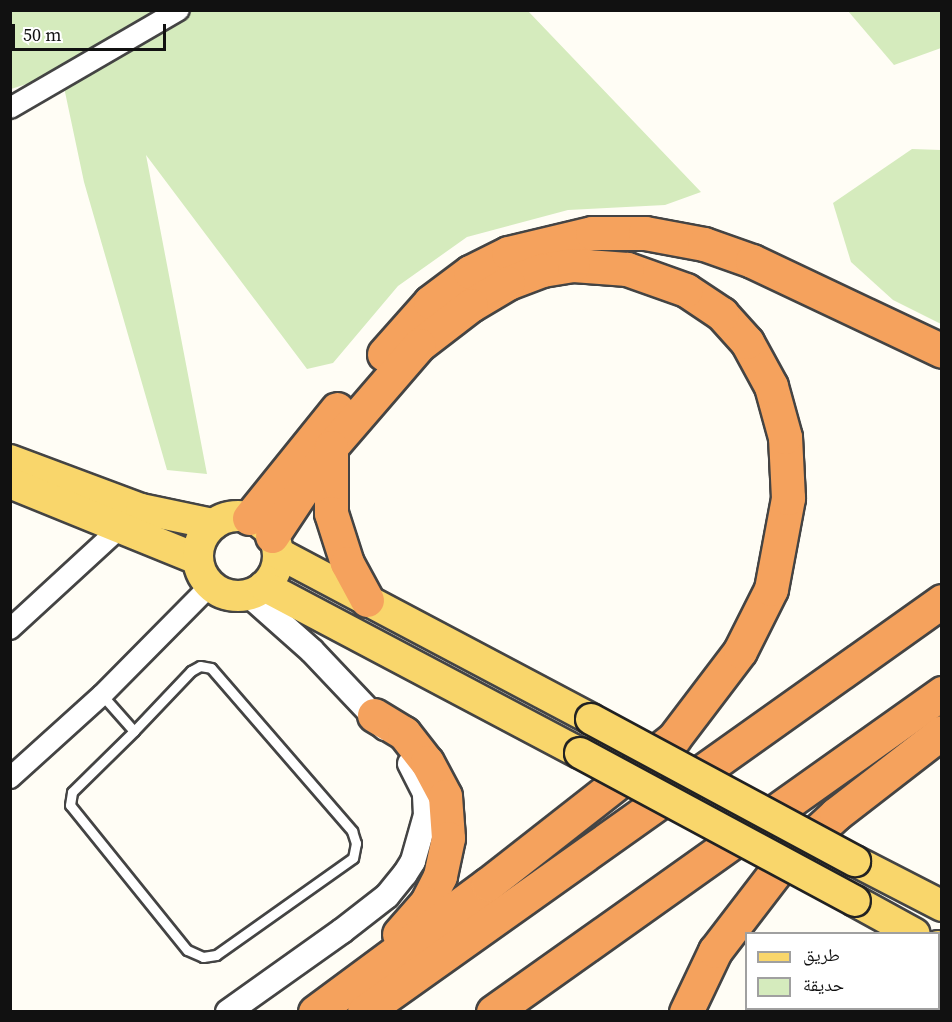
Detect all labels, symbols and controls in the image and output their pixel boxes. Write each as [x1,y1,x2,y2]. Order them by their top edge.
scale bar [15,12,170,50]
text: 50 m [23,22,61,47]
legend [745,932,940,1010]
text: طريق [803,942,840,967]
text: حديقة [803,972,844,997]

